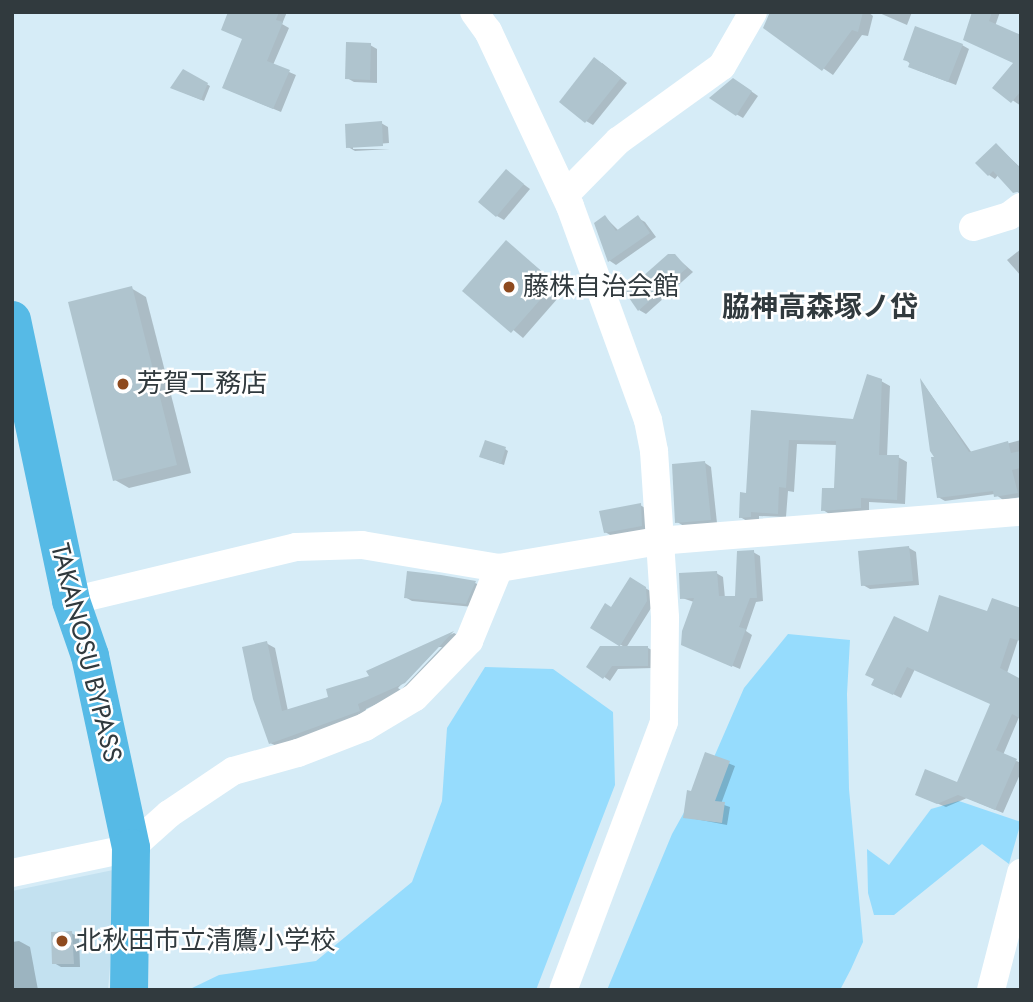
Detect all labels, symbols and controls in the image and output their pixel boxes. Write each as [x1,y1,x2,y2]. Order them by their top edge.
place label: 藤株自治会館 [523,271,679,303]
marker: 藤株自治会館 [501,279,517,295]
district label: 脇神高森塚ノ岱 [722,290,918,324]
place label: 芳賀工務店 [137,368,267,400]
marker: 芳賀工務店 [115,376,131,392]
street label: TAKANOSU BYPASS [44,541,128,765]
place label: 北秋田市立清鷹小学校 [76,925,336,957]
marker: 北秋田市立清鷹小学校 [54,933,70,949]

